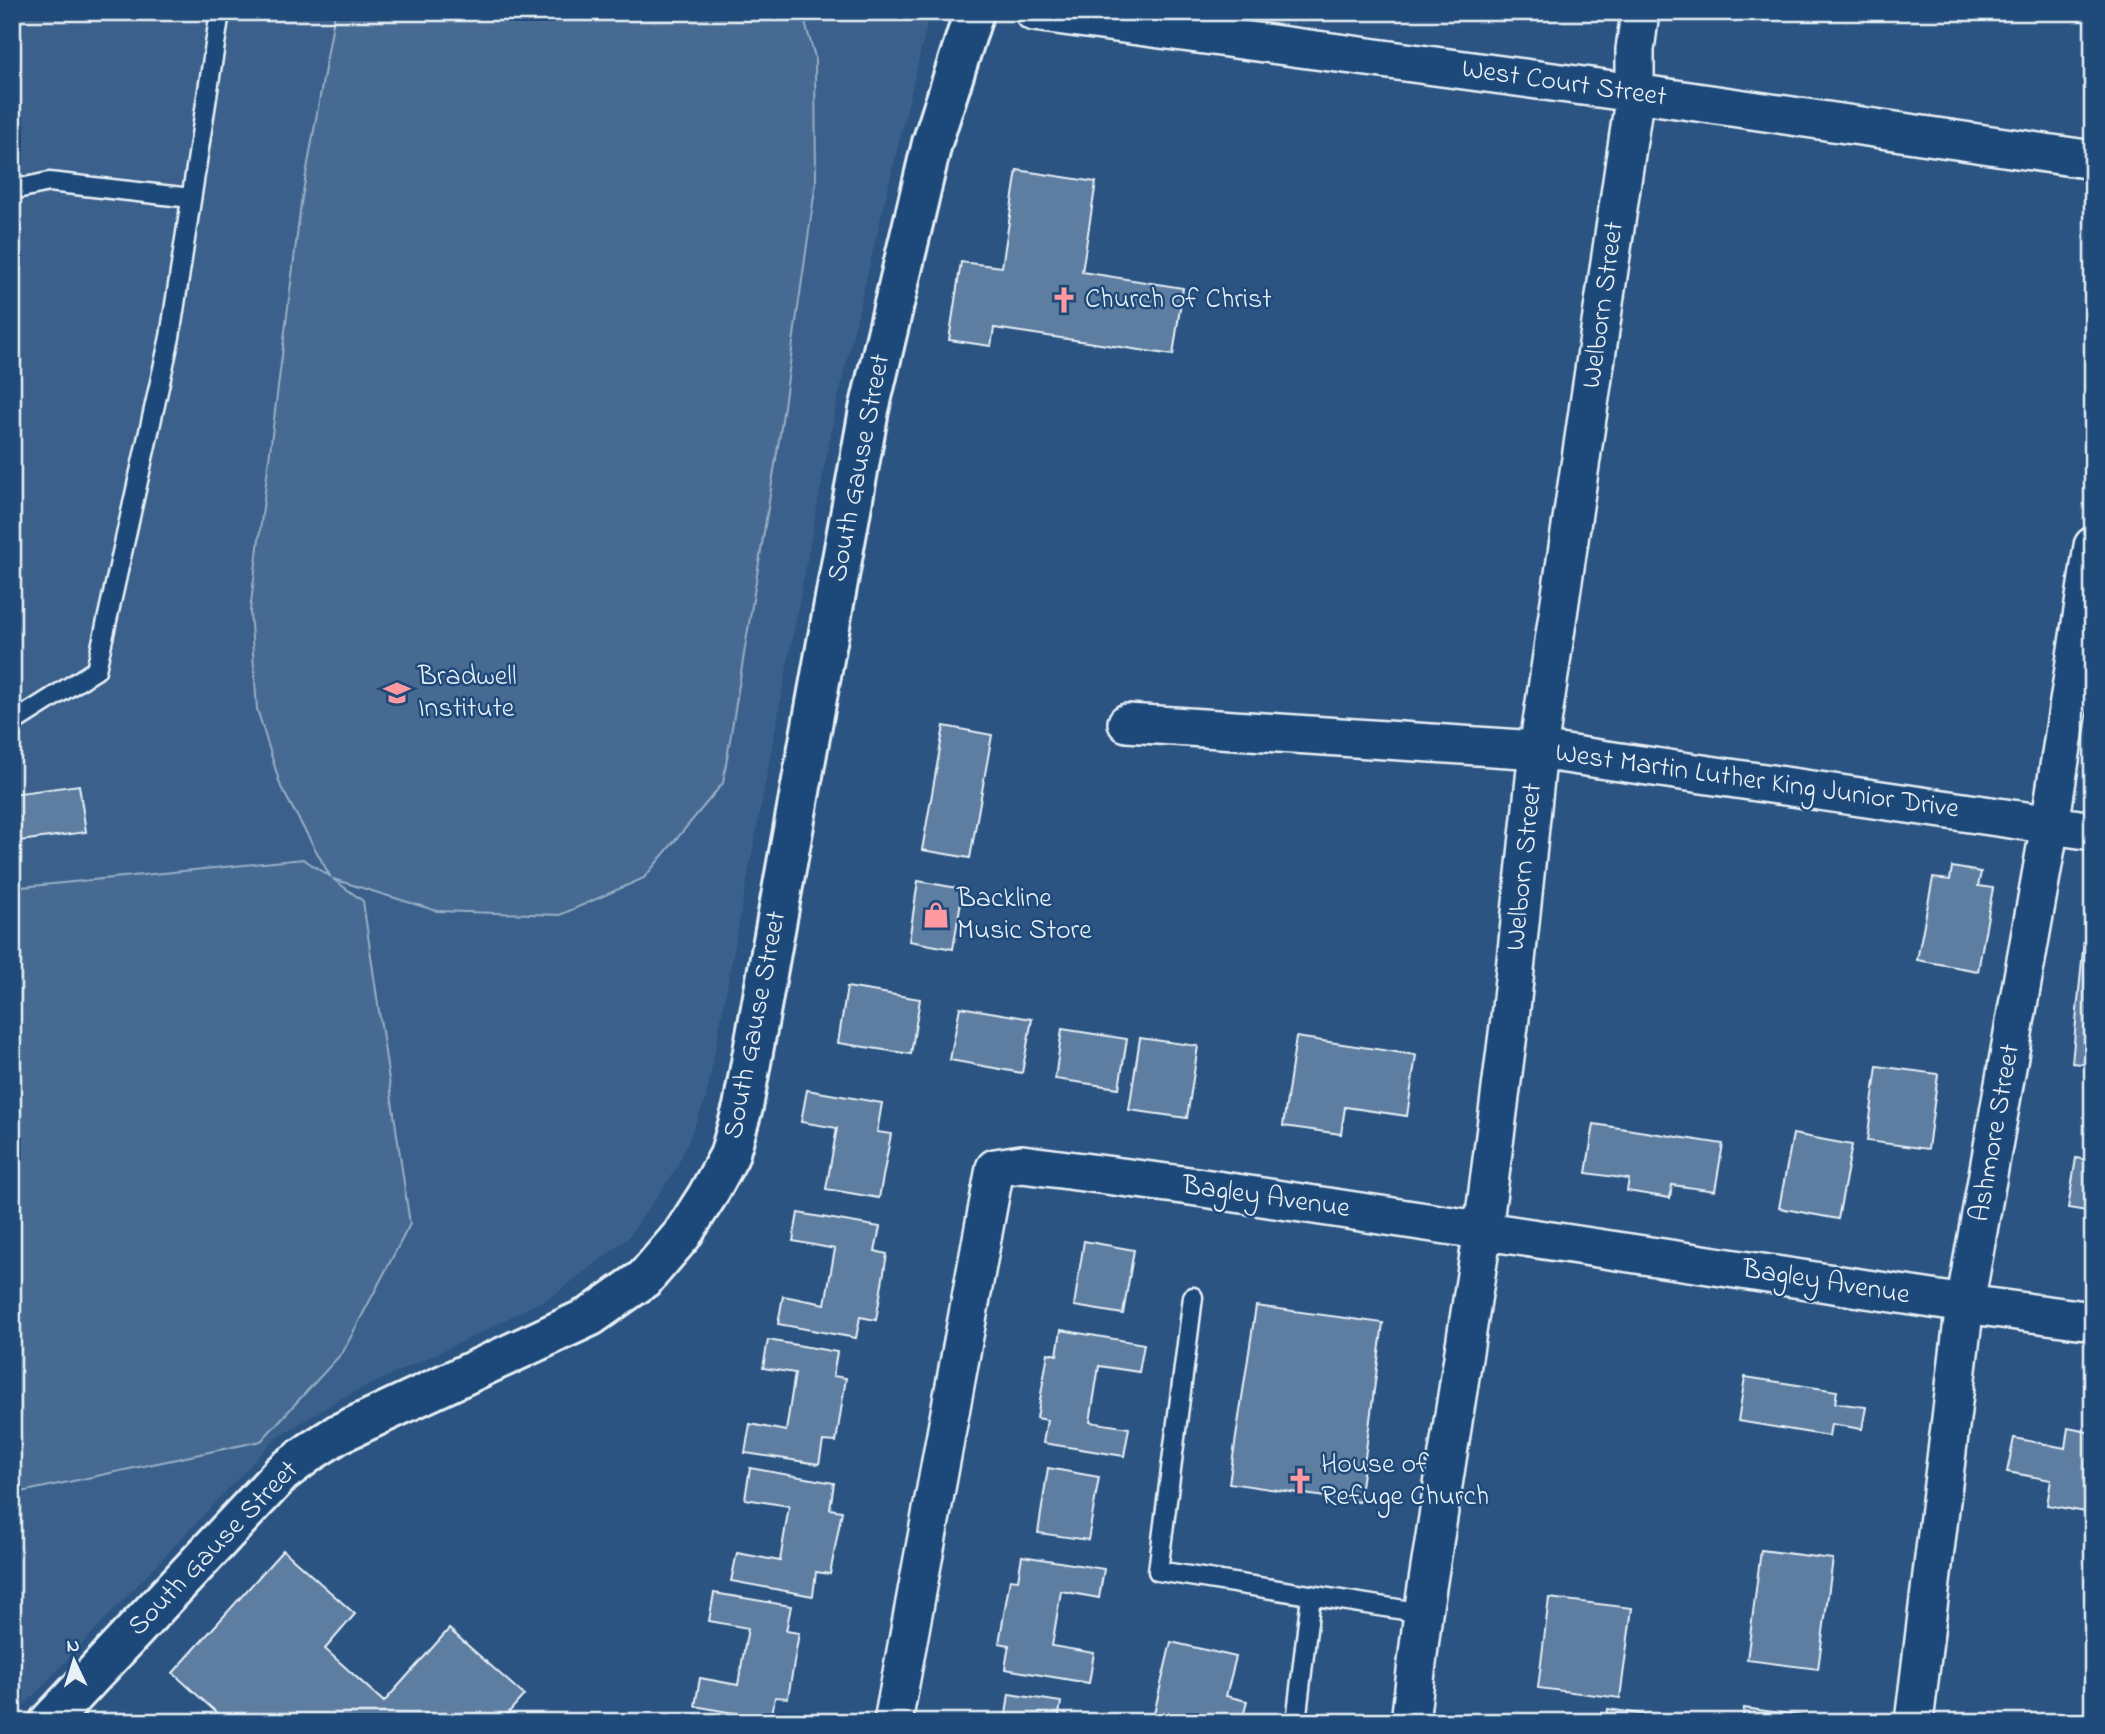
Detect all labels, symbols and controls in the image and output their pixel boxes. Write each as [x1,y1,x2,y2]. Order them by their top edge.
street label: West Court Street [1459,49,1669,119]
street label: Welborn Street [1572,219,1636,391]
place label: Church of Christ [1085,280,1272,321]
church icon: Church of Christ [1049,285,1079,315]
street label: South Gause Street [818,351,902,585]
place label: Bradwell Institute [417,657,517,730]
school or university icon: Bradwell Institute [382,678,412,708]
street label: West Martin Luther King Junior Drive [1552,733,1962,831]
street label: Welborn Street [1496,781,1554,953]
place label: Backline Music Store [956,879,1092,952]
shop icon: Backline Music Store [921,900,951,930]
street label: South Gause Street [714,908,798,1142]
street label: Ashmore Street [1960,1041,2032,1225]
street label: Bagley Avenue [1178,1166,1353,1230]
street label: Bagley Avenue [1738,1249,1913,1317]
place label: House of Refuge Church [1321,1445,1489,1518]
street label: South Gause Street [119,1452,309,1646]
church icon: House of Refuge Church [1285,1466,1315,1496]
north arrow [38,1626,108,1696]
text: N [66,1633,81,1660]

